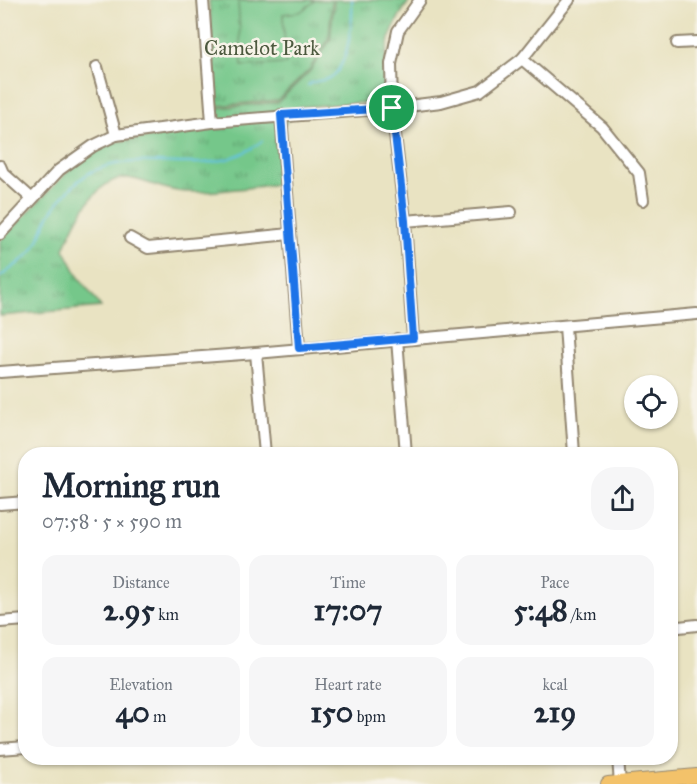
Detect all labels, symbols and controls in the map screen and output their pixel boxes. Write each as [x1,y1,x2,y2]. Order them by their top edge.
park label: Camelot Park [204,35,320,61]
pin [366,82,417,133]
icon: arrive [375,91,408,124]
map controls [624,375,678,429]
button: locate [624,375,678,429]
text: Morning run [42,466,220,506]
button: share [591,467,654,530]
text: 07:58 · 5 × 590 m [42,509,182,533]
text: Distance [112,573,170,592]
text: Time [330,573,366,592]
text: Pace [540,573,570,592]
text: 2.95 [103,592,155,628]
text: 17:07 [314,592,382,628]
text: 5:48 [514,592,568,628]
text: km [155,605,179,624]
text: /km [568,605,596,624]
text: Elevation [109,675,173,694]
text: Heart rate [314,675,382,694]
text: kcal [542,675,568,694]
text: 40 [115,694,150,730]
text: 150 [310,694,353,730]
text: 219 [534,694,576,730]
text: m [150,707,167,726]
text: bpm [353,707,386,726]

